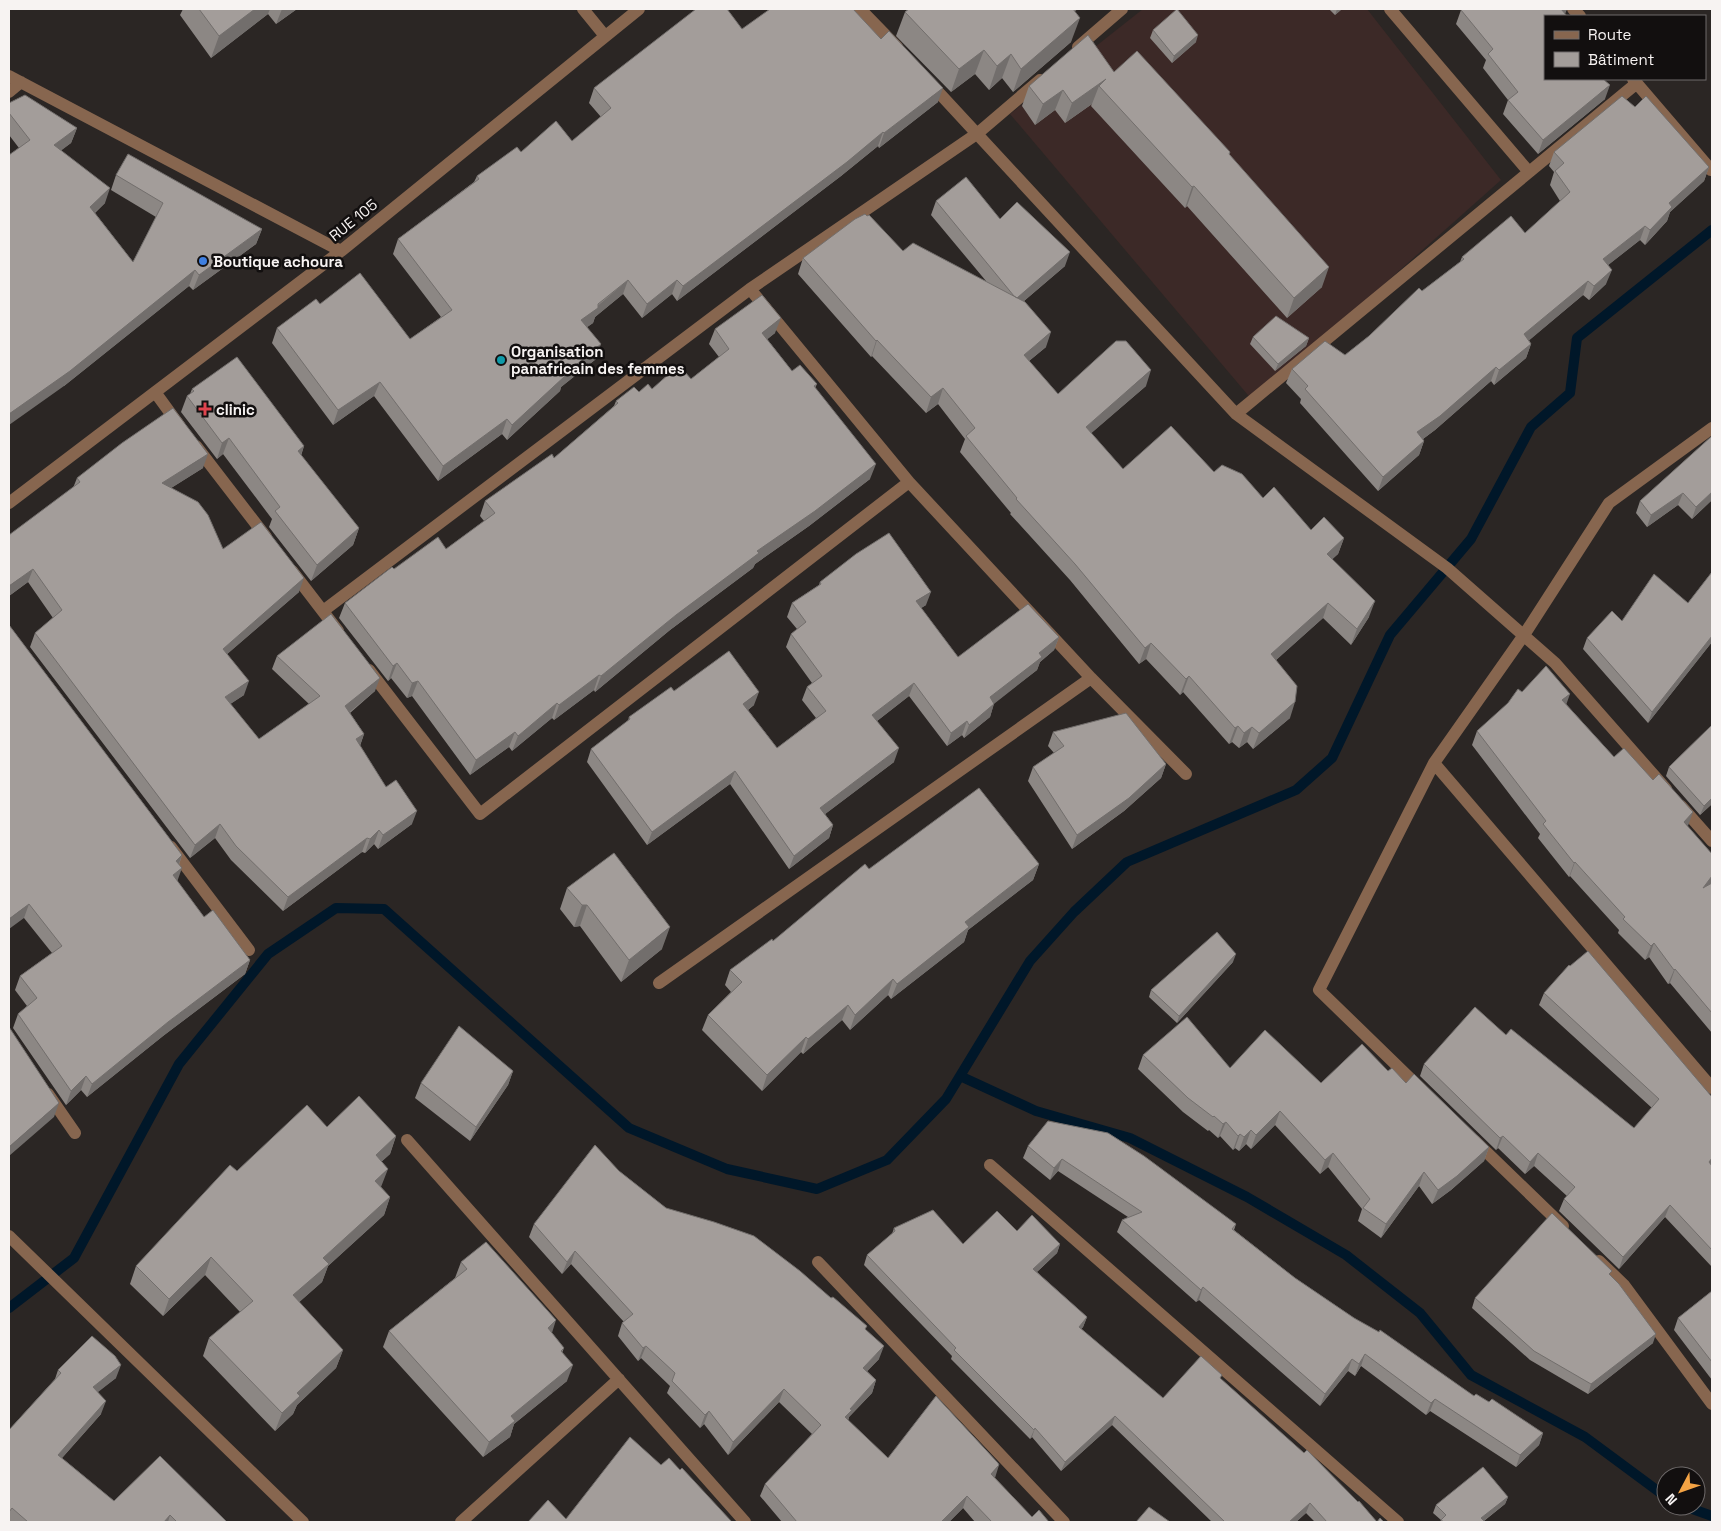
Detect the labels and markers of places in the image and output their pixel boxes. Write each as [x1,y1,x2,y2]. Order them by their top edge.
place label: Boutique achoura [213,252,343,271]
marker: Boutique achoura [197,255,209,267]
place label: Organisation panafricain des femmes [511,342,685,378]
marker: Organisation panafricain des femmes [495,354,507,366]
place label: clinic [216,400,255,419]
marker: clinic [198,402,212,416]

